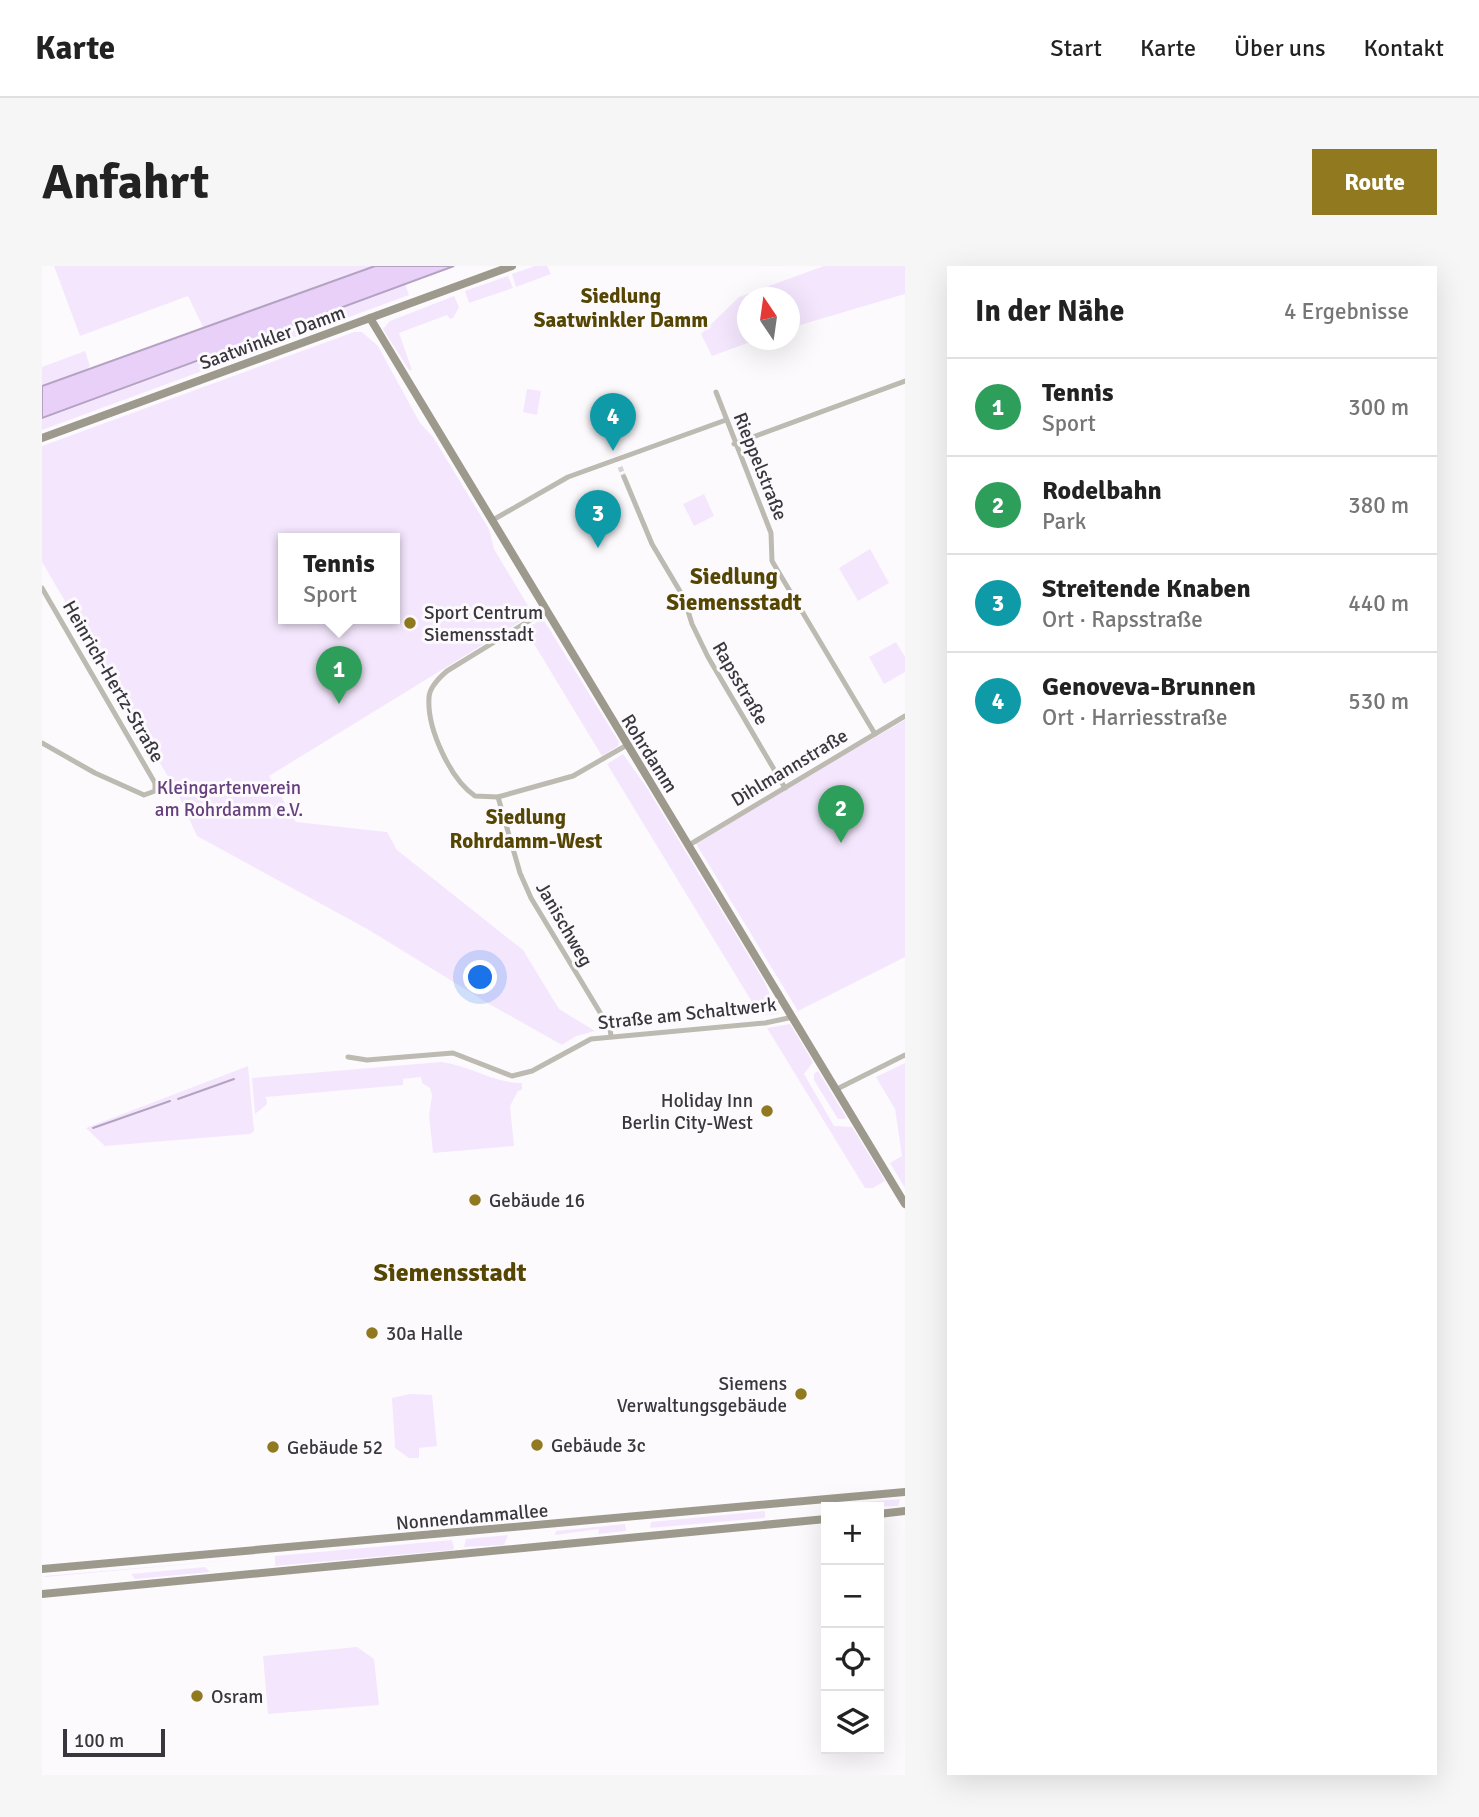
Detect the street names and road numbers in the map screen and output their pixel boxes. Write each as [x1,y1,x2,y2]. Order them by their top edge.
street label: Saatwinkler Damm [196,300,348,375]
street label: Rieppelstraße [728,409,793,524]
street label: Heinrich-Hertz-Straße [57,596,169,767]
street label: Rapsstraße [707,638,774,729]
street label: Rohrdamm [616,710,683,797]
street label: Dihlmannstraße [727,724,852,812]
street label: Janischweg [530,878,598,971]
street label: Straße am Schaltwerk [597,993,778,1035]
street label: Nonnendammallee [395,1498,549,1536]

